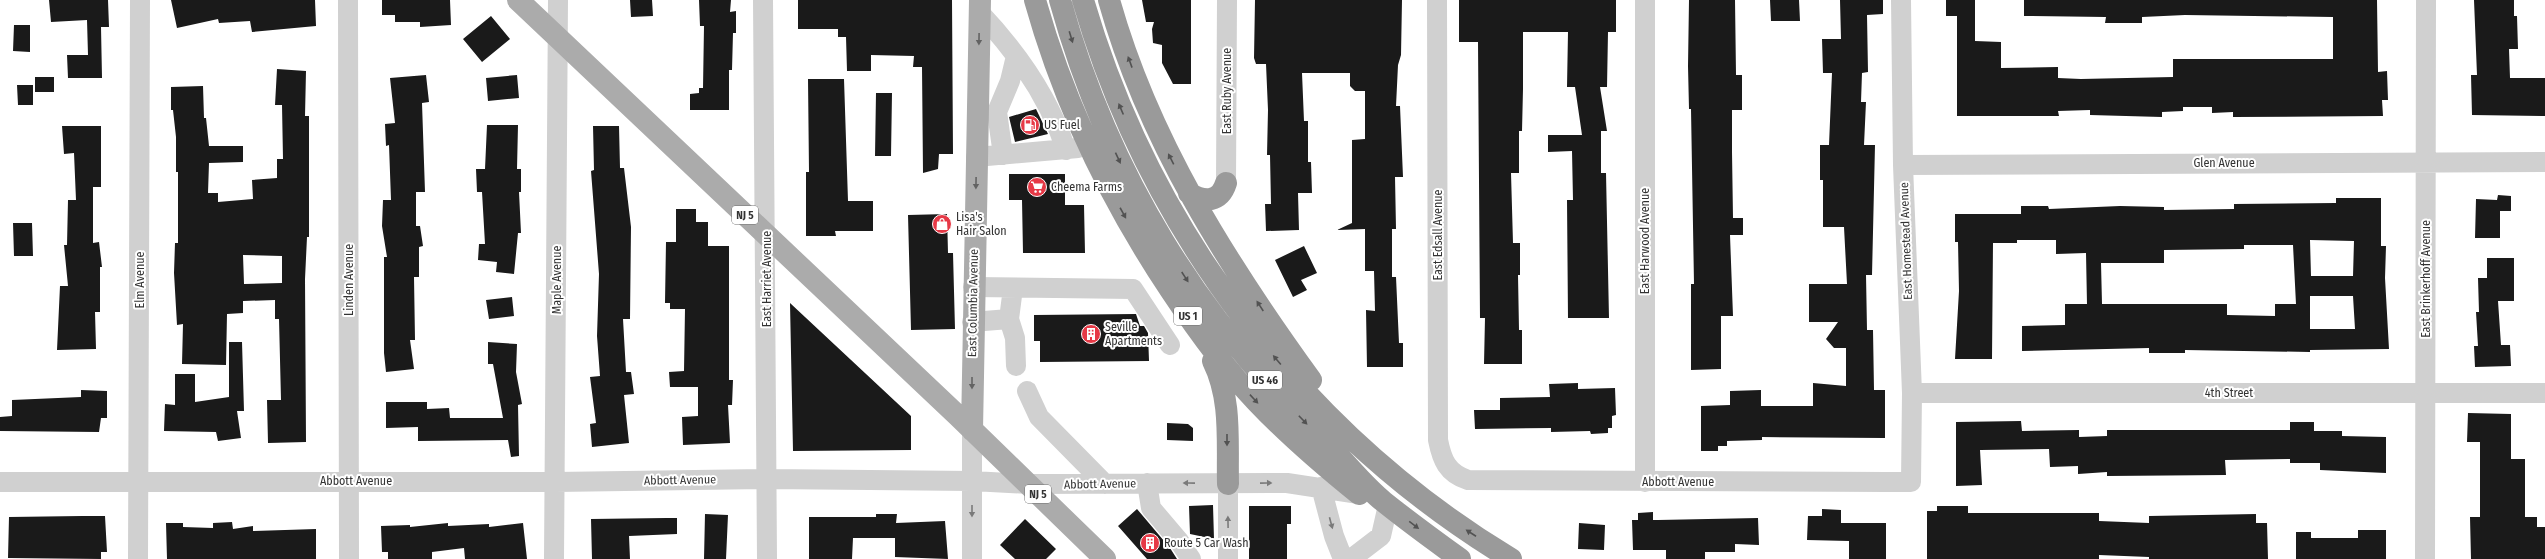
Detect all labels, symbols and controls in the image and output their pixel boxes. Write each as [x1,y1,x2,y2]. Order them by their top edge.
one-way arrow [1068,32,1074,44]
one-way arrow [976,33,982,46]
street label: East Ruby Avenue [1220,48,1234,134]
one-way arrow [1126,55,1132,67]
one-way arrow [1118,104,1124,115]
fuel station icon: US Fuel [1019,114,1041,136]
place label: US Fuel [1044,118,1080,132]
one-way arrow [1115,153,1121,164]
one-way arrow [1168,153,1175,165]
street label: Glen Avenue [2193,156,2255,170]
supermarket icon: Cheema Farms [1026,176,1048,198]
one-way arrow [972,177,979,189]
place label: Cheema Farms [1051,180,1122,194]
street label: East Homestead Avenue [1897,182,1915,300]
street label: East Harwood Avenue [1638,188,1652,294]
street label: East Edsall Avenue [1431,189,1445,281]
road number: NJ 5 [732,206,758,224]
one-way arrow [1120,207,1127,219]
place label: Lisa's Hair Salon [956,210,1007,238]
shop icon: Lisa's Hair Salon [931,213,953,235]
street label: East Brinkerhoff Avenue [2419,220,2433,338]
street label: East Harriet Avenue [760,231,774,327]
street label: Linden Avenue [342,244,356,316]
street label: Maple Avenue [550,246,564,314]
street label: East Columbia Avenue [965,249,981,357]
street label: Elm Avenue [133,252,147,308]
one-way arrow [1181,272,1189,282]
one-way arrow [1256,300,1263,312]
road number: US 1 [1174,307,1202,325]
place label: Seville Apartments [1105,320,1162,348]
building icon: Seville Apartments [1080,323,1102,345]
one-way arrow [1273,355,1282,366]
road number: US 46 [1248,371,1282,389]
one-way arrow [969,377,975,390]
street label: 4th Street [2205,386,2253,400]
one-way arrow [1249,394,1259,404]
one-way arrow [1298,415,1308,425]
one-way arrow [1224,434,1230,447]
street label: Abbott Avenue [644,472,716,488]
street label: Abbott Avenue [320,474,392,488]
street label: Abbott Avenue [1642,475,1714,489]
street label: Abbott Avenue [1064,476,1136,492]
one-way arrow [1183,480,1195,487]
one-way arrow [1260,480,1273,486]
road number: NJ 5 [1025,485,1051,503]
one-way arrow [969,505,975,518]
one-way arrow [1225,515,1231,528]
one-way arrow [1328,518,1334,530]
one-way arrow [1408,520,1419,529]
one-way arrow [1466,529,1476,537]
building icon: Route 5 Car Wash [1139,532,1161,554]
place label: Route 5 Car Wash [1164,536,1249,550]

